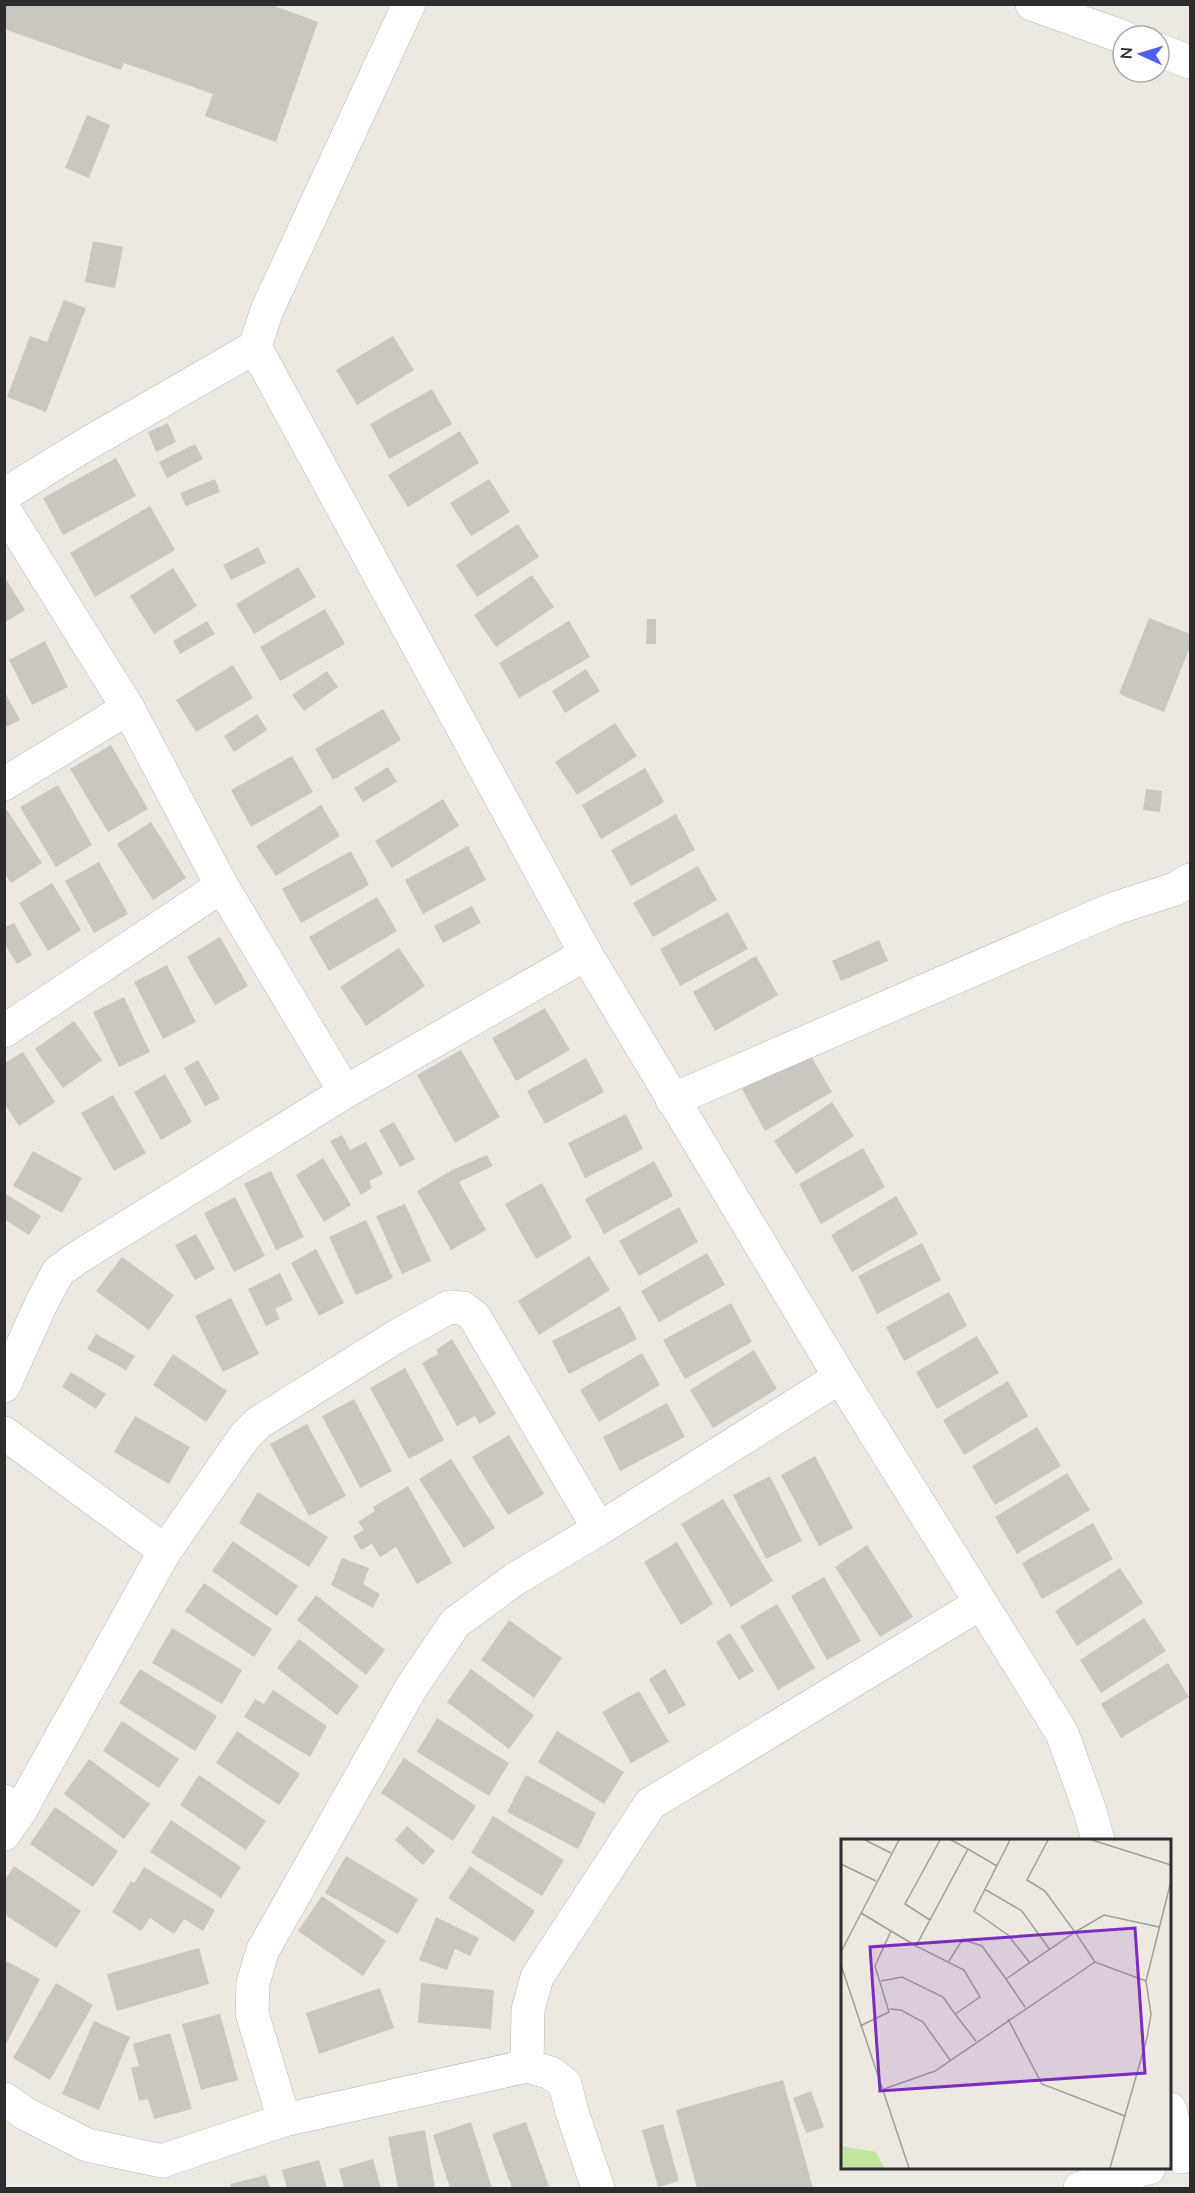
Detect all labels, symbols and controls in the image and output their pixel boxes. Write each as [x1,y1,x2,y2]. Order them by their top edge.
north arrow [1111,24,1171,84]
text: N [1116,46,1136,60]
inset map [841,1839,1171,2169]

